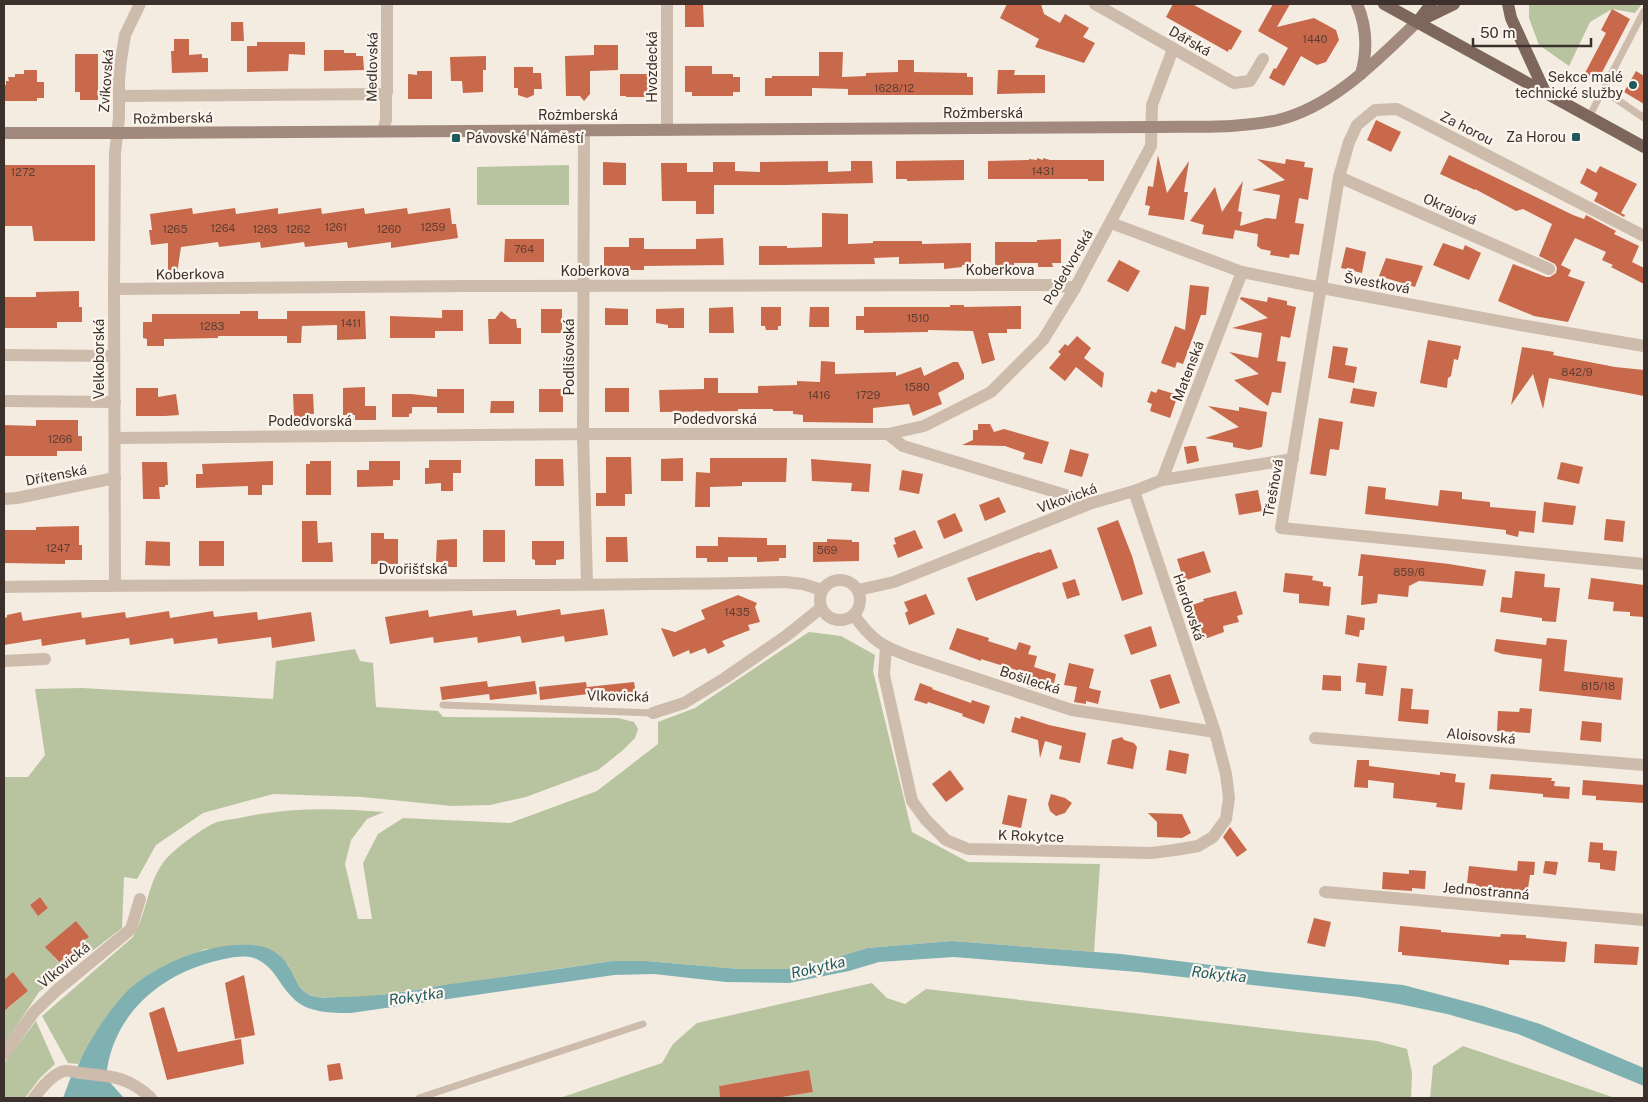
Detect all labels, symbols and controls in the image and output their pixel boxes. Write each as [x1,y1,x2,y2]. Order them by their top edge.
scale bar [1473,15,1590,47]
street label: Dářská [1166,23,1214,59]
text: 50 m [1480,24,1515,41]
street label: Hvozdecká [644,31,660,103]
street label: Medlovská [363,32,381,102]
house number: 1440 [1302,33,1328,45]
street label: Zvíkovská [96,49,116,113]
place label: Sekce malé technické služby [1515,69,1624,101]
marker: Sekce malé technické služby [1627,79,1639,91]
house number: 1628/12 [874,82,914,94]
street label: Rožmberská [943,105,1023,121]
street label: Rožmberská [538,107,618,123]
street label: Za horou [1438,108,1496,148]
street label: Rožmberská [133,109,213,127]
place label: Za Horou [1506,129,1566,145]
place label: Pávovské Náměstí [466,130,584,146]
marker: Za Horou [1570,131,1582,143]
marker: Pávovské Náměstí [450,132,462,144]
house number: 1431 [1032,165,1054,177]
house number: 1272 [11,166,36,178]
street label: Okrajová [1421,190,1479,228]
house number: 1261 [325,221,347,233]
house number: 1259 [421,221,446,233]
house number: 1264 [211,222,235,234]
house number: 1265 [163,223,187,235]
house number: 1263 [253,223,277,235]
house number: 1262 [286,223,311,235]
house number: 1260 [377,223,402,235]
street label: Podedvorská [1040,227,1096,307]
house number: 764 [514,243,534,255]
street label: Koberkova [966,262,1034,278]
street label: Koberkova [561,263,629,279]
street label: Koberkova [155,265,225,283]
street label: Švestková [1343,268,1411,297]
house number: 1510 [907,312,930,324]
house number: 1411 [341,317,361,329]
street label: Podlišovská [561,318,577,396]
street label: Velkoborská [91,319,107,399]
house number: 1283 [199,320,225,332]
street label: Matenská [1169,338,1207,404]
house number: 842/9 [1561,366,1593,378]
house number: 1580 [904,381,930,393]
house number: 1416 [808,389,831,401]
house number: 1729 [856,389,880,401]
street label: Podedvorská [673,411,757,427]
street label: Podedvorská [268,413,352,429]
house number: 1266 [48,433,72,445]
street label: Třešňová [1260,458,1286,518]
street label: Dřítenská [24,461,88,489]
street label: Vlkovická [1035,480,1099,516]
house number: 1247 [46,542,71,554]
house number: 569 [817,544,837,556]
street label: Dvořišťská [379,561,447,577]
house number: 859/6 [1393,566,1425,578]
street label: Herdovská [1170,572,1208,642]
house number: 1435 [724,606,750,618]
street label: Bošilecká [998,663,1062,697]
house number: 815/18 [1581,680,1615,692]
street label: Vlkovická [587,687,649,705]
street label: Aloisovská [1446,725,1516,747]
street label: K Rokytce [998,827,1065,845]
street label: Jednostranná [1442,879,1530,903]
street label: Vlkovická [35,939,93,991]
water label: Rokytka [789,953,847,981]
water label: Rokytka [1191,963,1247,985]
water label: Rokytka [387,984,445,1008]

